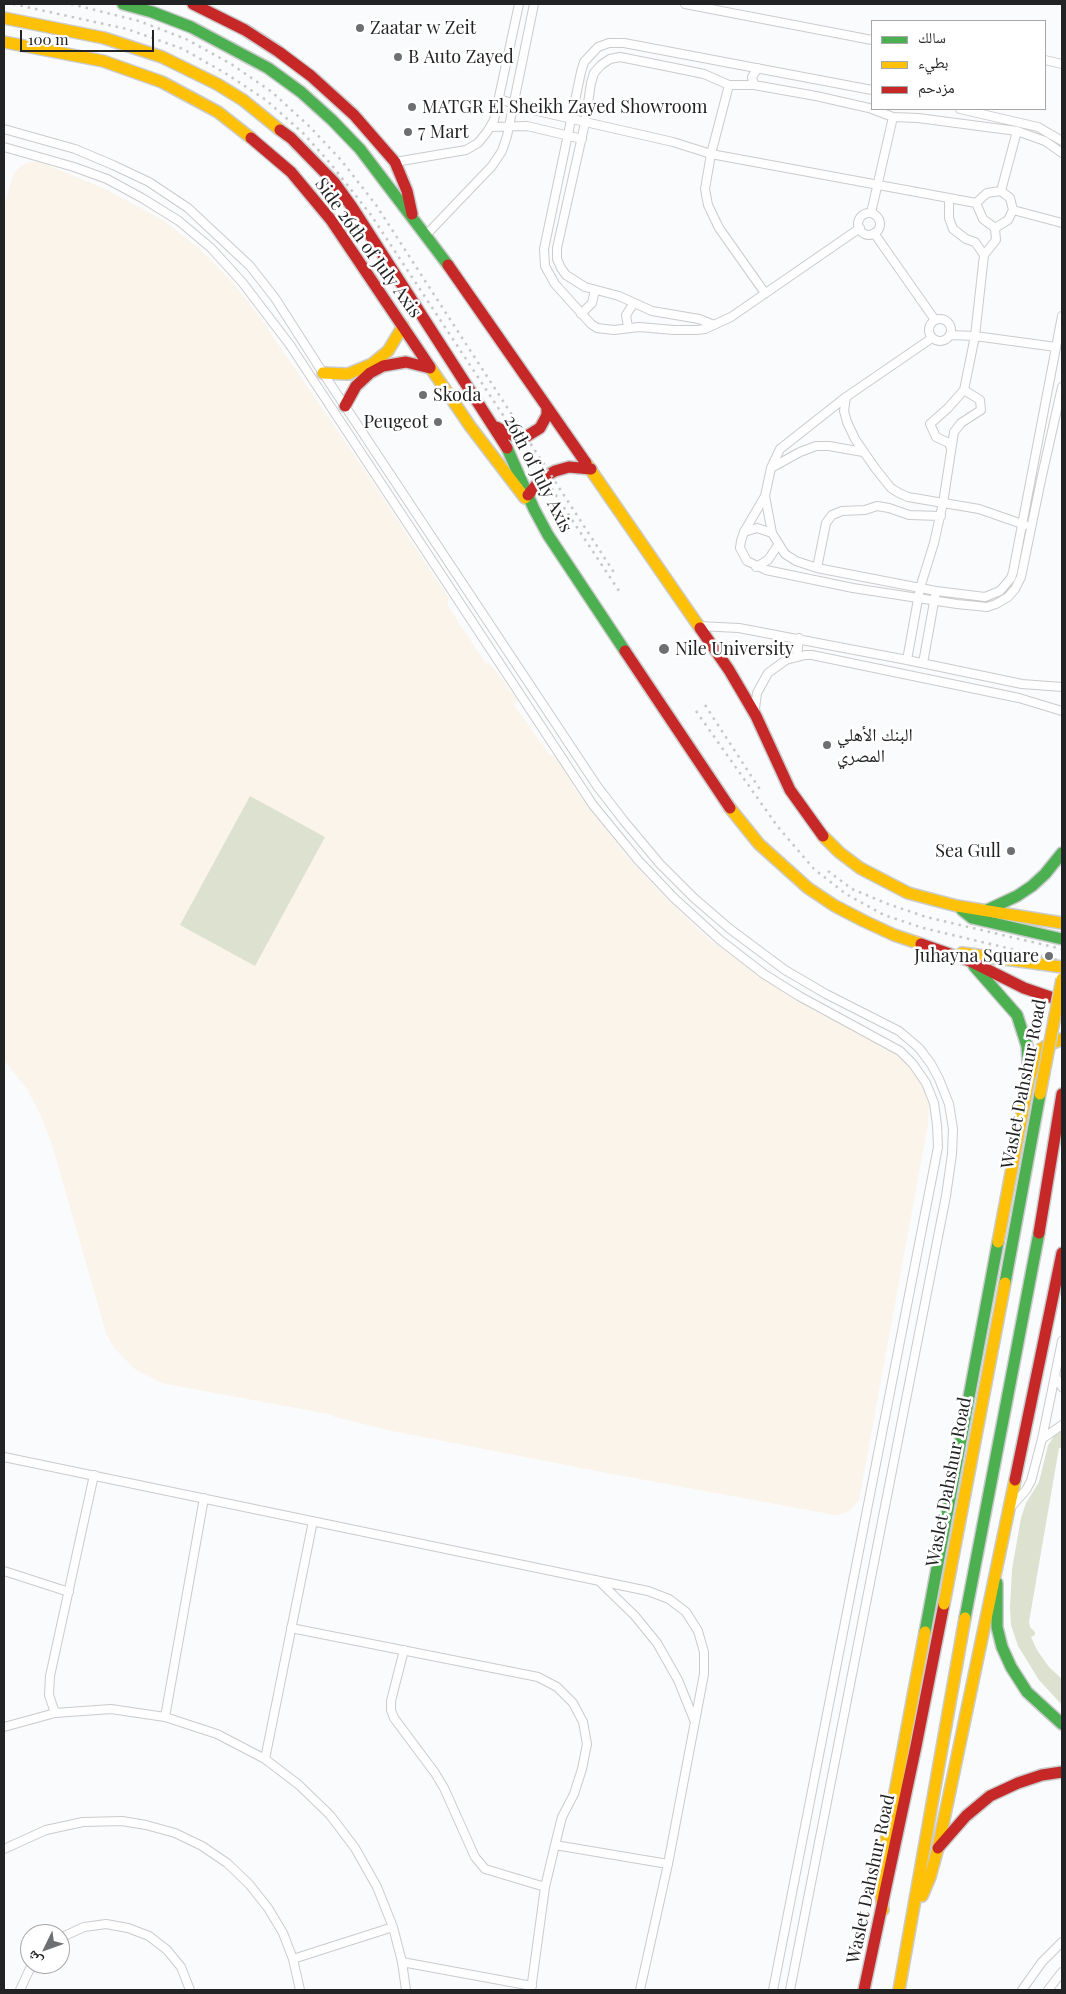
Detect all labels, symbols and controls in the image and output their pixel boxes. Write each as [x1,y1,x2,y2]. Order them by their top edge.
place label: Zaatar w Zeit [370,17,476,39]
scale bar [22,20,156,52]
legend [871,20,1046,110]
marker: Zaatar w Zeit [354,22,366,34]
text: سالك [918,27,946,47]
text: 100 m [28,29,69,49]
place label: B Auto Zayed [408,46,514,68]
marker: B Auto Zayed [392,51,404,63]
text: بطيء [918,52,948,72]
text: مزدحم [918,77,955,97]
place label: MATGR El Sheikh Zayed Showroom [422,96,708,118]
marker: MATGR El Sheikh Zayed Showroom [406,101,418,113]
place label: 7 Mart [418,121,469,143]
marker: 7 Mart [402,126,414,138]
street label: Side 26th of July Axis [310,174,426,322]
place label: Skoda [433,384,481,406]
marker: Skoda [417,389,429,401]
place label: Peugeot [363,411,428,433]
street label: 26th of July Axis [499,412,577,536]
marker: Peugeot [432,416,444,428]
place label: Nile University [675,638,794,660]
marker: Nile University [657,642,671,656]
place label: البنك الأهلي المصري [837,724,913,766]
marker: البنك الأهلي المصري [821,739,833,751]
place label: Sea Gull [935,840,1001,862]
marker: Sea Gull [1005,845,1017,857]
place label: Juhayna Square [914,945,1039,967]
marker: Juhayna Square [1043,950,1055,962]
street label: Waslet Dahshur Road [997,997,1051,1171]
street label: Waslet Dahshur Road [922,1395,976,1569]
street label: Waslet Dahshur Road [843,1792,899,1966]
north arrow [20,1924,70,1974]
text: ش [22,1947,46,1971]

